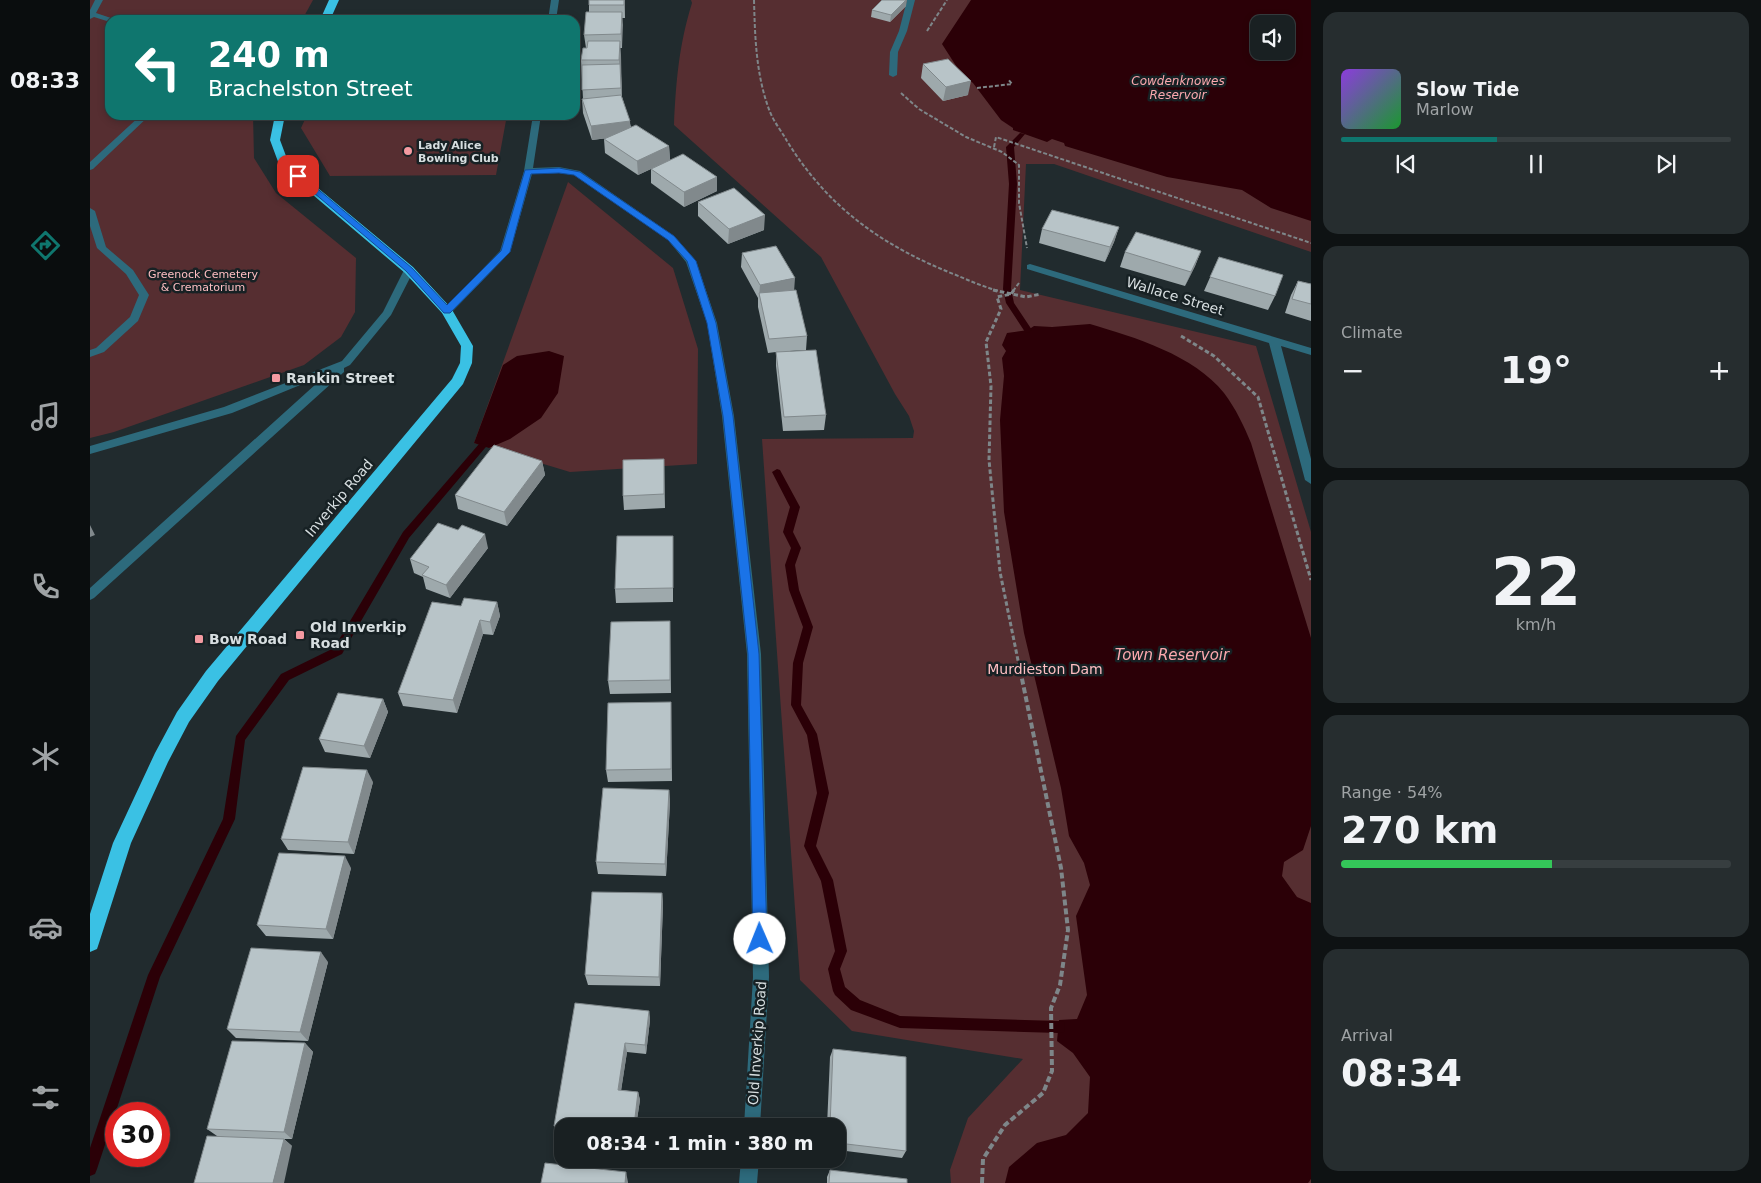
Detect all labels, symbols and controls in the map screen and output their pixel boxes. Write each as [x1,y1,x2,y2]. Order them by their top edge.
map controls [1250,15,1295,60]
button: sound [1250,15,1295,60]
icon: left [125,35,190,100]
text: 240 m [208,35,330,75]
text: 08:33 [10,68,80,93]
water label: Cowdenknowes Reservoir [1131,74,1225,102]
text: Brachelston Street [208,76,413,101]
text: Slow Tide [1416,78,1519,100]
text: Marlow [1416,100,1474,119]
place label: Lady Alice Bowling Club [418,139,499,165]
marker: Lady Alice Bowling Club [402,145,414,157]
icon: previous [1392,150,1420,178]
icon: pause [1522,150,1550,178]
icon: next [1652,150,1680,178]
pin [277,155,319,197]
icon: arrive [284,162,312,190]
icon: directions [28,228,63,263]
park label: Greenock Cemetery & Crematorium [148,268,258,294]
street label: Wallace Street [1124,274,1226,319]
text: Climate [1341,323,1403,342]
text: 19° [1500,348,1572,392]
text: − [1341,354,1364,387]
text: + [1708,354,1731,387]
place label: Rankin Street [286,370,395,386]
marker: Rankin Street [270,372,282,384]
icon: music [28,399,63,434]
street label: Inverkip Road [302,456,376,540]
text: 22 [1491,545,1581,620]
icon: phone [28,569,63,604]
text: km/h [1516,615,1556,634]
place label: Old Inverkip Road [310,619,406,651]
marker: Old Inverkip Road [294,629,306,641]
place label: Bow Road [209,631,287,647]
marker: Bow Road [193,633,205,645]
water label: Town Reservoir [1115,646,1230,664]
park label: Murdieston Dam [987,661,1103,677]
icon: climate [28,739,63,774]
text: Range · 54% [1341,783,1443,802]
text: 270 km [1341,808,1498,852]
icon: car [28,910,63,945]
position arrow [733,912,785,964]
street label: Old Inverkip Road [745,980,769,1106]
text: Arrival [1341,1026,1393,1045]
text: 08:34 [1341,1051,1462,1095]
icon: filters [28,1080,63,1115]
speed limit sign: 30 [105,1102,170,1167]
text: 08:34 · 1 min · 380 m [586,1132,814,1154]

